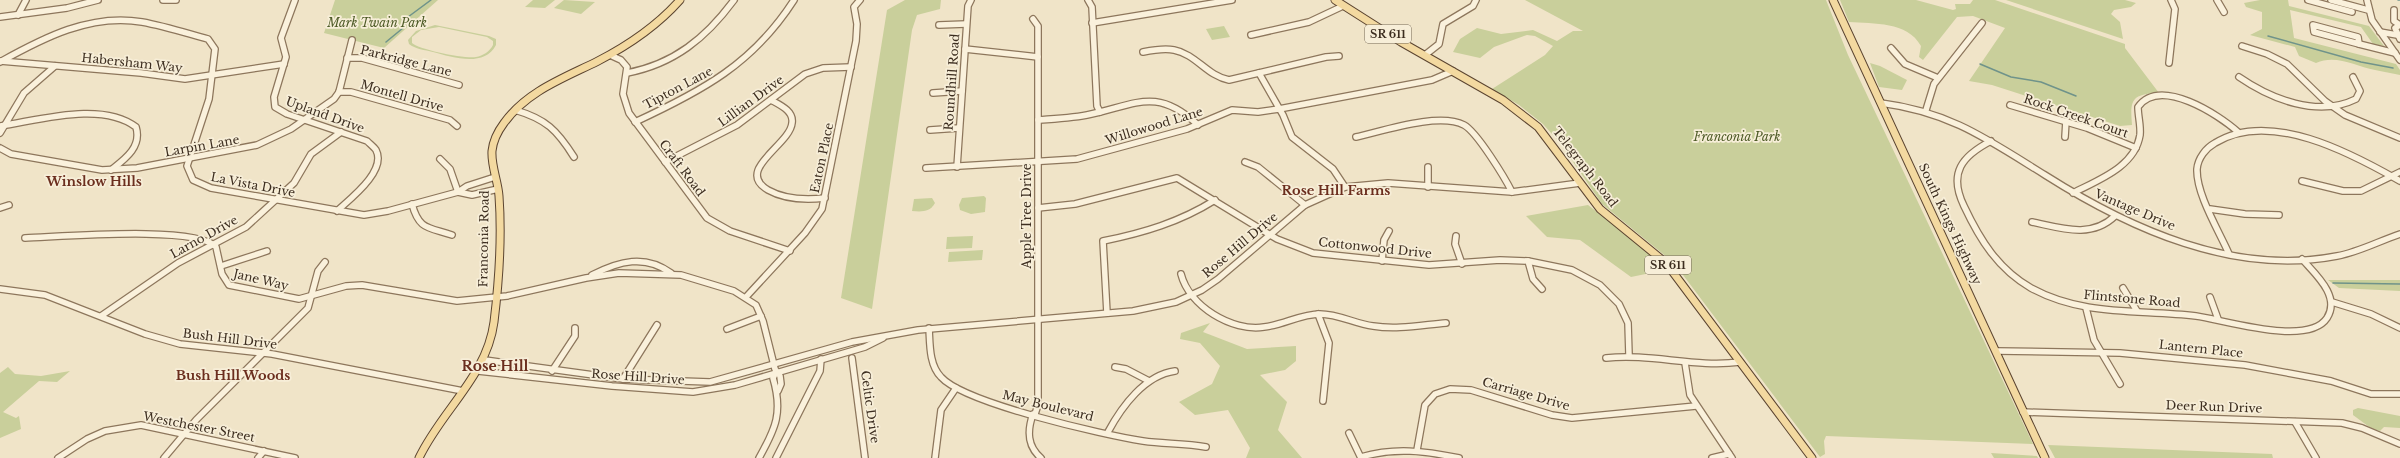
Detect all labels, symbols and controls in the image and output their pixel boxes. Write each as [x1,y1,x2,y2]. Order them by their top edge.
park label: Mark Twain Park [326,15,427,30]
road number: SR 611 [1365,25,1411,43]
street label: Roundhill Road [941,33,962,131]
street label: Parkridge Lane [359,42,454,79]
street label: Habersham Way [81,50,184,75]
street label: Tipton Lane [641,63,715,112]
street label: Lillian Drive [715,72,787,129]
street label: Montell Drive [359,76,446,115]
street label: Rock Creek Court [2022,91,2131,141]
street label: Upland Drive [284,93,367,136]
street label: Willowood Lane [1102,104,1205,148]
street label: Eaton Place [807,121,836,194]
street label: Telegraph Road [1550,124,1621,210]
park label: Franconia Park [1693,129,1780,144]
street label: Larpin Lane [163,132,241,159]
street label: Craft Road [656,136,709,199]
street label: South Kings Highway [1916,161,1985,287]
street label: Apple Tree Drive [1019,163,1034,270]
street label: La Vista Drive [210,169,297,200]
district label: Winslow Hills [45,173,142,190]
district label: Rose Hill Farms [1282,182,1390,199]
street label: Vantage Drive [2092,185,2178,233]
street label: Franconia Road [475,190,492,288]
street label: Rose Hill Drive [1199,209,1280,280]
street label: Larno Drive [167,212,240,261]
street label: Cottonwood Drive [1318,234,1433,261]
road number: SR 611 [1645,256,1691,274]
street label: Jane Way [230,265,291,293]
street label: Flintstone Road [2083,287,2181,310]
street label: Bush Hill Drive [182,325,278,352]
street label: Lantern Place [2158,337,2244,360]
district label: Rose Hill [461,357,529,375]
street label: Rose Hill Drive [591,366,685,387]
district label: Bush Hill Woods [176,367,290,384]
street label: Celtic Drive [858,370,883,444]
street label: Carriage Drive [1481,374,1572,413]
street label: May Boulevard [1001,387,1095,424]
street label: Deer Run Drive [2165,397,2263,416]
street label: Westchester Street [141,408,257,445]

